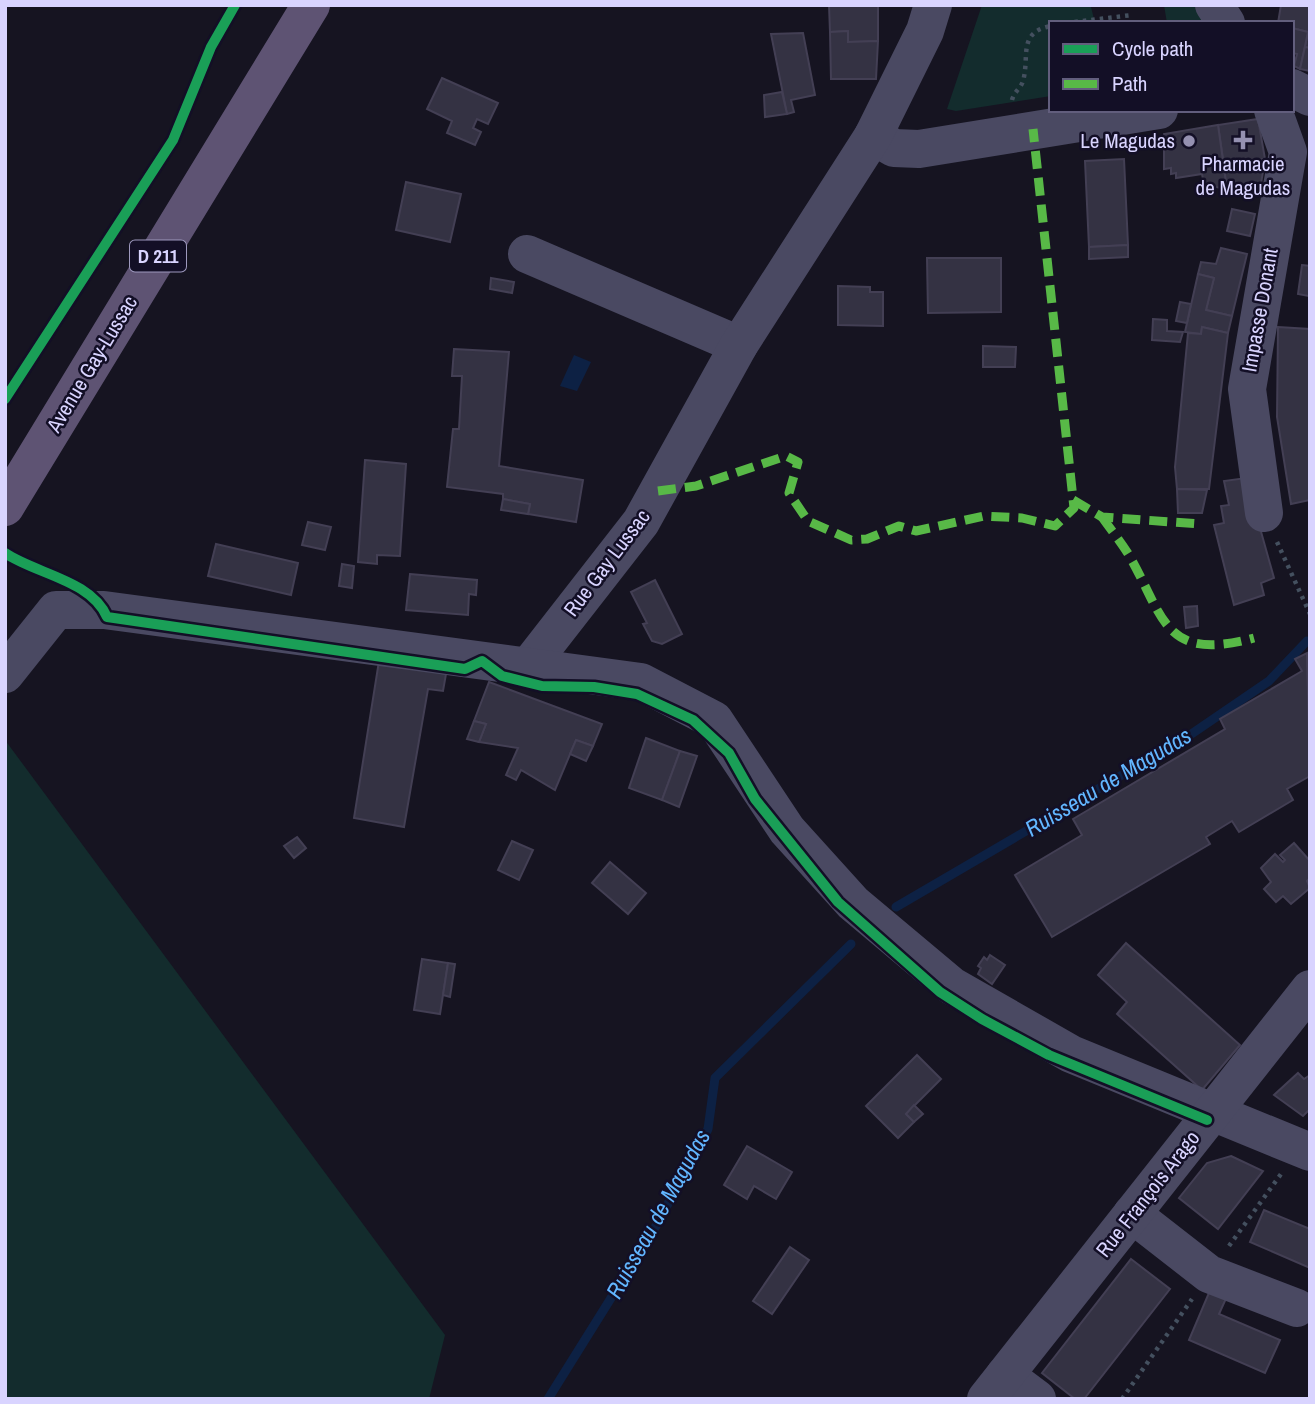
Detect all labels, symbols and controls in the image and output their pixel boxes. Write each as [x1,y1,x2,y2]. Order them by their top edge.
legend [1049,21,1294,112]
text: Cycle path [1112,34,1193,63]
text: Path [1112,69,1147,98]
place label: Le Magudas [1080,126,1175,155]
marker: Pharmacie de Magudas [1235,132,1251,148]
marker: Le Magudas [1181,133,1197,149]
place label: Pharmacie de Magudas [1196,149,1290,202]
road number: D 211 [130,240,186,272]
street label: Impasse Donant [1234,245,1285,374]
street label: Avenue Gay-Lussac [39,290,144,438]
street label: Rue Gay Lussac [557,503,656,622]
water label: Ruisseau de Magudas [1019,720,1197,843]
water label: Ruisseau de Magudas [598,1124,717,1304]
street label: Rue François Arago [1089,1124,1206,1263]

